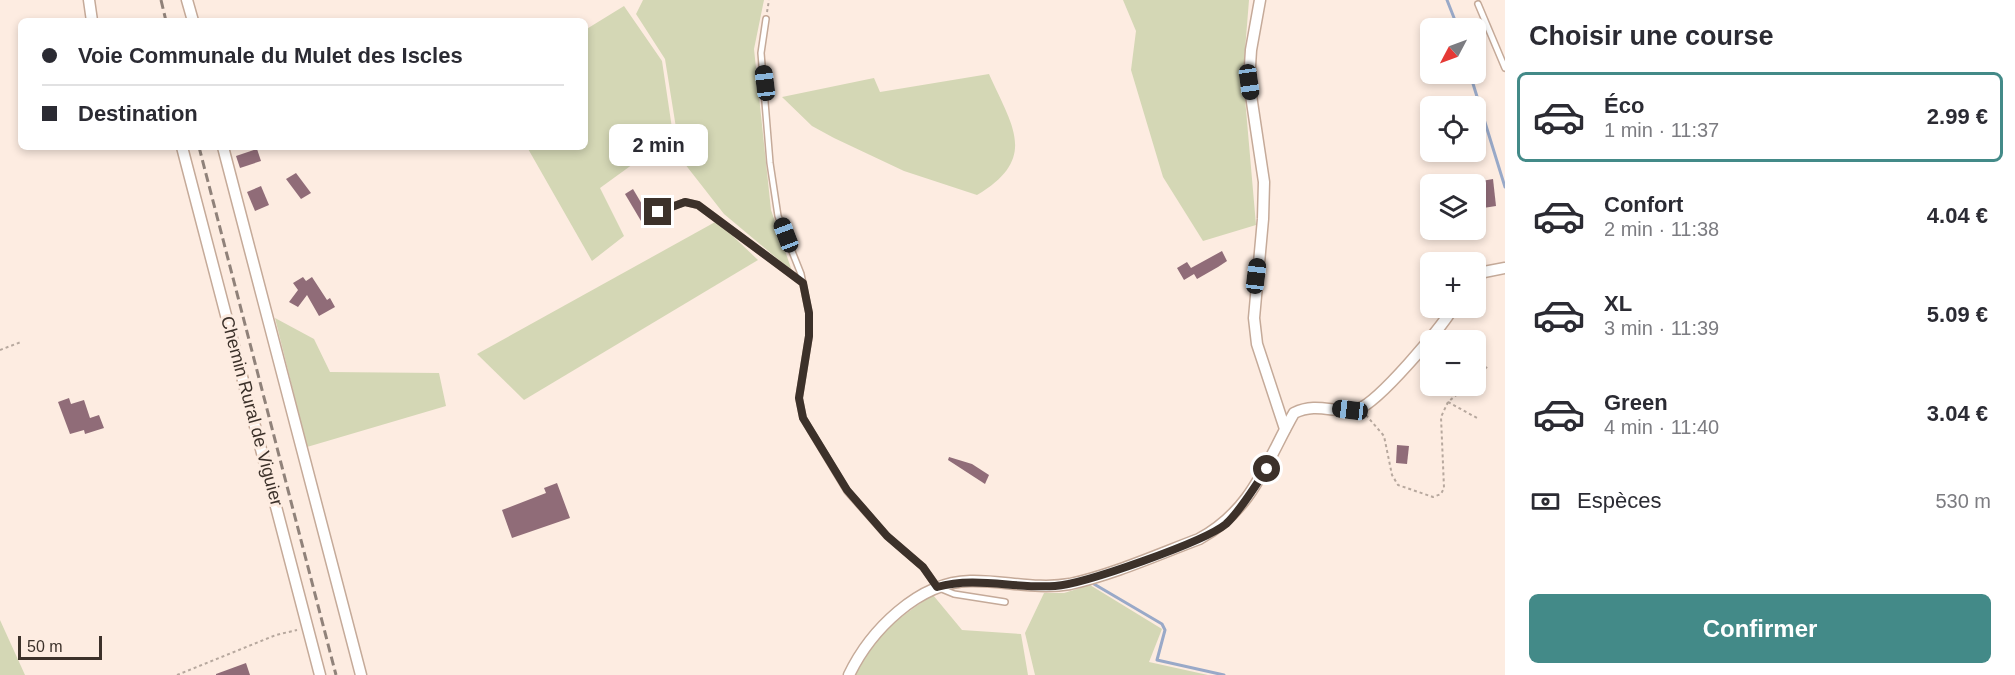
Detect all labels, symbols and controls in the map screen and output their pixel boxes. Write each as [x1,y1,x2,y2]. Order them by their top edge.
north arrow [1420,18,1486,84]
map controls [1420,18,1486,396]
text: Choisir une course [1529,21,1774,51]
text: Voie Communale du Mulet des Iscles [78,43,463,68]
car [1238,63,1260,101]
car [754,64,776,102]
icon: car [1532,90,1586,144]
text: Éco [1604,93,1644,118]
button: locate [1420,96,1486,162]
text: Destination [78,101,198,126]
text: 2.99 € [1927,104,1988,129]
text: 1 min · 11:37 [1604,119,1719,141]
callout: 2 min [608,125,708,167]
text: 2 min [632,134,685,156]
button: layers [1420,174,1486,240]
icon: car [1532,189,1586,243]
text: Confort [1604,192,1683,217]
route end [644,198,671,225]
text: 4.04 € [1927,203,1988,228]
car [771,215,801,255]
text: 2 min · 11:38 [1604,218,1719,240]
button: + [1420,252,1486,318]
car [1245,257,1267,295]
icon: car [1532,288,1586,342]
text: XL [1604,291,1632,316]
text: 5.09 € [1927,302,1988,327]
street label: Chemin Rural de Viguier [217,314,287,508]
text: 3 min · 11:39 [1604,317,1719,339]
button: − [1420,330,1486,396]
icon: car [1532,387,1586,441]
text: Green [1604,390,1668,415]
car [1331,399,1369,421]
text: 3.04 € [1927,401,1988,426]
text: 4 min · 11:40 [1604,416,1719,438]
route start [1253,455,1280,482]
icon: cash [1529,485,1562,518]
text: Espèces [1577,488,1661,513]
text: 530 m [1935,490,1991,512]
button: Confirmer [1529,594,1991,663]
scale bar [18,633,102,660]
text: 50 m [27,638,63,655]

